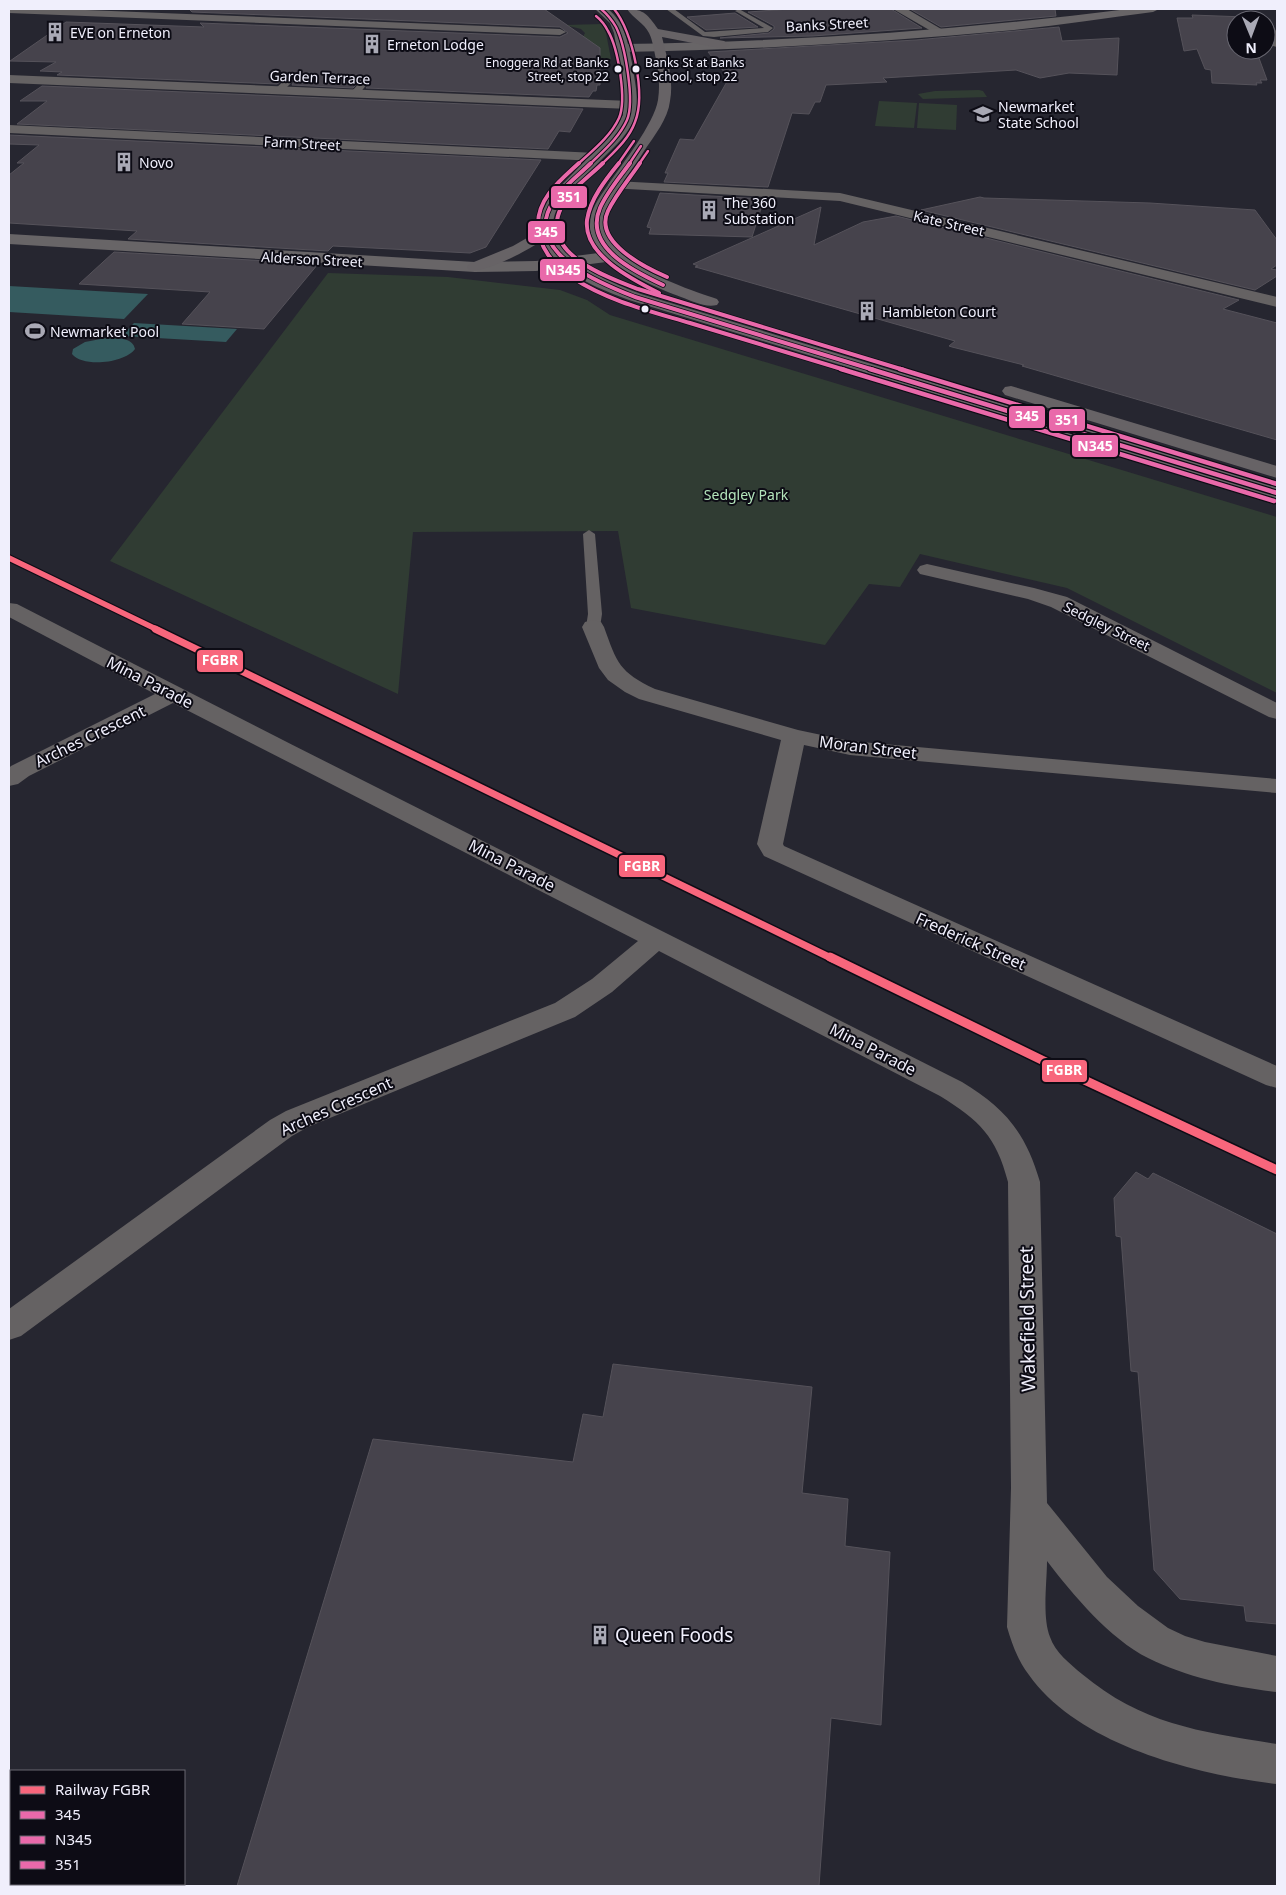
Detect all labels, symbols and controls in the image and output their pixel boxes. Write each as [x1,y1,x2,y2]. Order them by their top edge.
north arrow [1226,10,1276,60]
street label: Banks Street [785,12,869,36]
building icon: EVE on Erneton [44,21,66,43]
place label: EVE on Erneton [70,23,171,42]
building icon: Erneton Lodge [361,33,383,55]
place label: Erneton Lodge [387,35,484,54]
text: N [1245,39,1257,58]
place label: Enoggera Rd at Banks Street, stop 22 [485,54,609,85]
place label: Banks St at Banks - School, stop 22 [645,54,745,85]
marker: Enoggera Rd at Banks Street, stop 22 [613,64,623,74]
marker: Banks St at Banks - School, stop 22 [631,64,641,74]
street label: Garden Terrace [269,66,371,88]
place label: Newmarket State School [998,97,1079,132]
school or university icon: Newmarket State School [972,103,994,125]
street label: Farm Street [263,132,341,154]
building icon: Novo [113,151,135,173]
place label: Novo [139,153,173,172]
line badge: 351 [550,185,588,209]
text: 351 [557,187,581,206]
place label: The 360 Substation [724,193,794,228]
building icon: The 360 Substation [698,199,720,221]
street label: Kate Street [912,206,986,240]
line badge: 345 [527,220,566,244]
text: 345 [534,222,558,241]
street label: Alderson Street [261,247,363,271]
line badge: N345 [539,258,586,282]
text: N345 [545,260,581,279]
building icon: Hambleton Court [856,300,878,322]
place label: Hambleton Court [882,302,996,321]
unlabelled marker [640,304,650,314]
sports icon: Newmarket Pool [24,320,46,342]
place label: Newmarket Pool [50,322,159,341]
line badge: 345 [1008,405,1046,429]
text: 345 [1015,406,1039,425]
line badge: 351 [1048,408,1086,432]
text: 351 [1055,410,1079,429]
line badge: N345 [1071,434,1119,458]
text: N345 [1077,436,1113,455]
park label: Sedgley Park [704,485,789,504]
street label: Sedgley Street [1061,597,1153,655]
line badge: FGBR [196,649,244,673]
text: FGBR [202,650,239,669]
street label: Mina Parade [103,651,197,713]
street label: Arches Crescent [31,700,149,772]
street label: Moran Street [818,730,918,764]
street label: Mina Parade [465,834,559,896]
line badge: FGBR [618,854,666,878]
text: FGBR [624,856,661,875]
street label: Frederick Street [912,907,1030,975]
street label: Mina Parade [826,1018,920,1080]
line badge: FGBR [1041,1059,1088,1083]
text: FGBR [1046,1060,1083,1079]
street label: Arches Crescent [277,1071,396,1141]
street label: Wakefield Street [1013,1246,1041,1392]
place label: Queen Foods [615,1622,733,1648]
building icon: Queen Foods [589,1624,611,1646]
legend [10,1770,185,1885]
text: Railway FGBR [55,1779,151,1799]
text: 345 [55,1804,81,1824]
text: N345 [55,1829,92,1849]
text: 351 [55,1854,81,1874]

